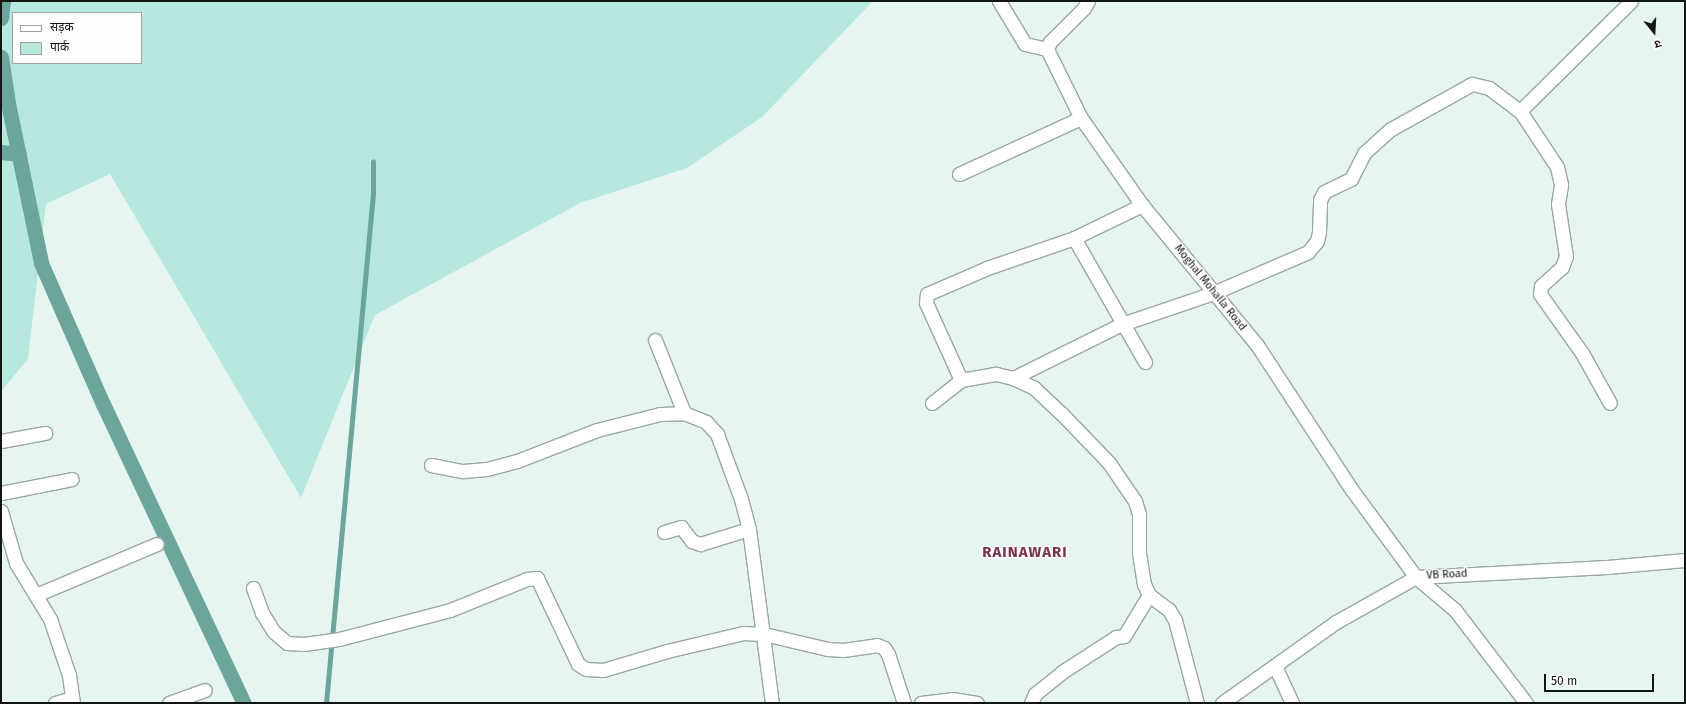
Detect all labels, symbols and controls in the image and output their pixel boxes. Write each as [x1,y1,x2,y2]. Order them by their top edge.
legend [12,12,142,64]
north arrow [1634,12,1674,52]
text: सड़क [50,20,74,34]
text: उ [1653,37,1663,51]
text: पार्क [50,40,69,54]
street label: Moghal Mohalla Road [1171,242,1249,334]
district label: RAINAWARI [982,544,1068,562]
street label: VB Road [1426,567,1468,583]
scale bar [1546,666,1656,692]
text: 50 m [1551,674,1577,688]

